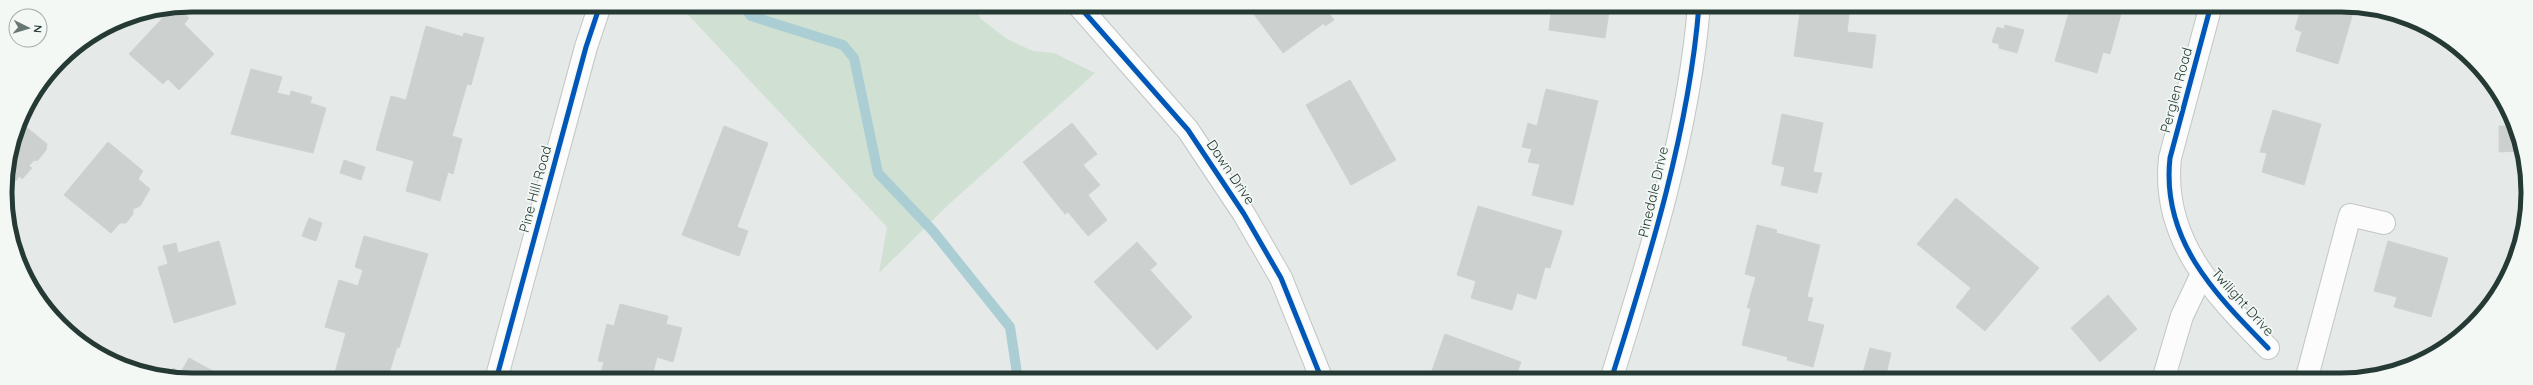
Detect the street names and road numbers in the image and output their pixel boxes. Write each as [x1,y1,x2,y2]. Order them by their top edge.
street label: Perglen Road [2156,45,2196,135]
street label: Dawn Drive [1203,136,1259,208]
street label: Pine Hill Road [515,144,555,234]
street label: Pinedale Drive [1634,145,1672,239]
street label: Twilight Drive [2208,264,2278,340]

